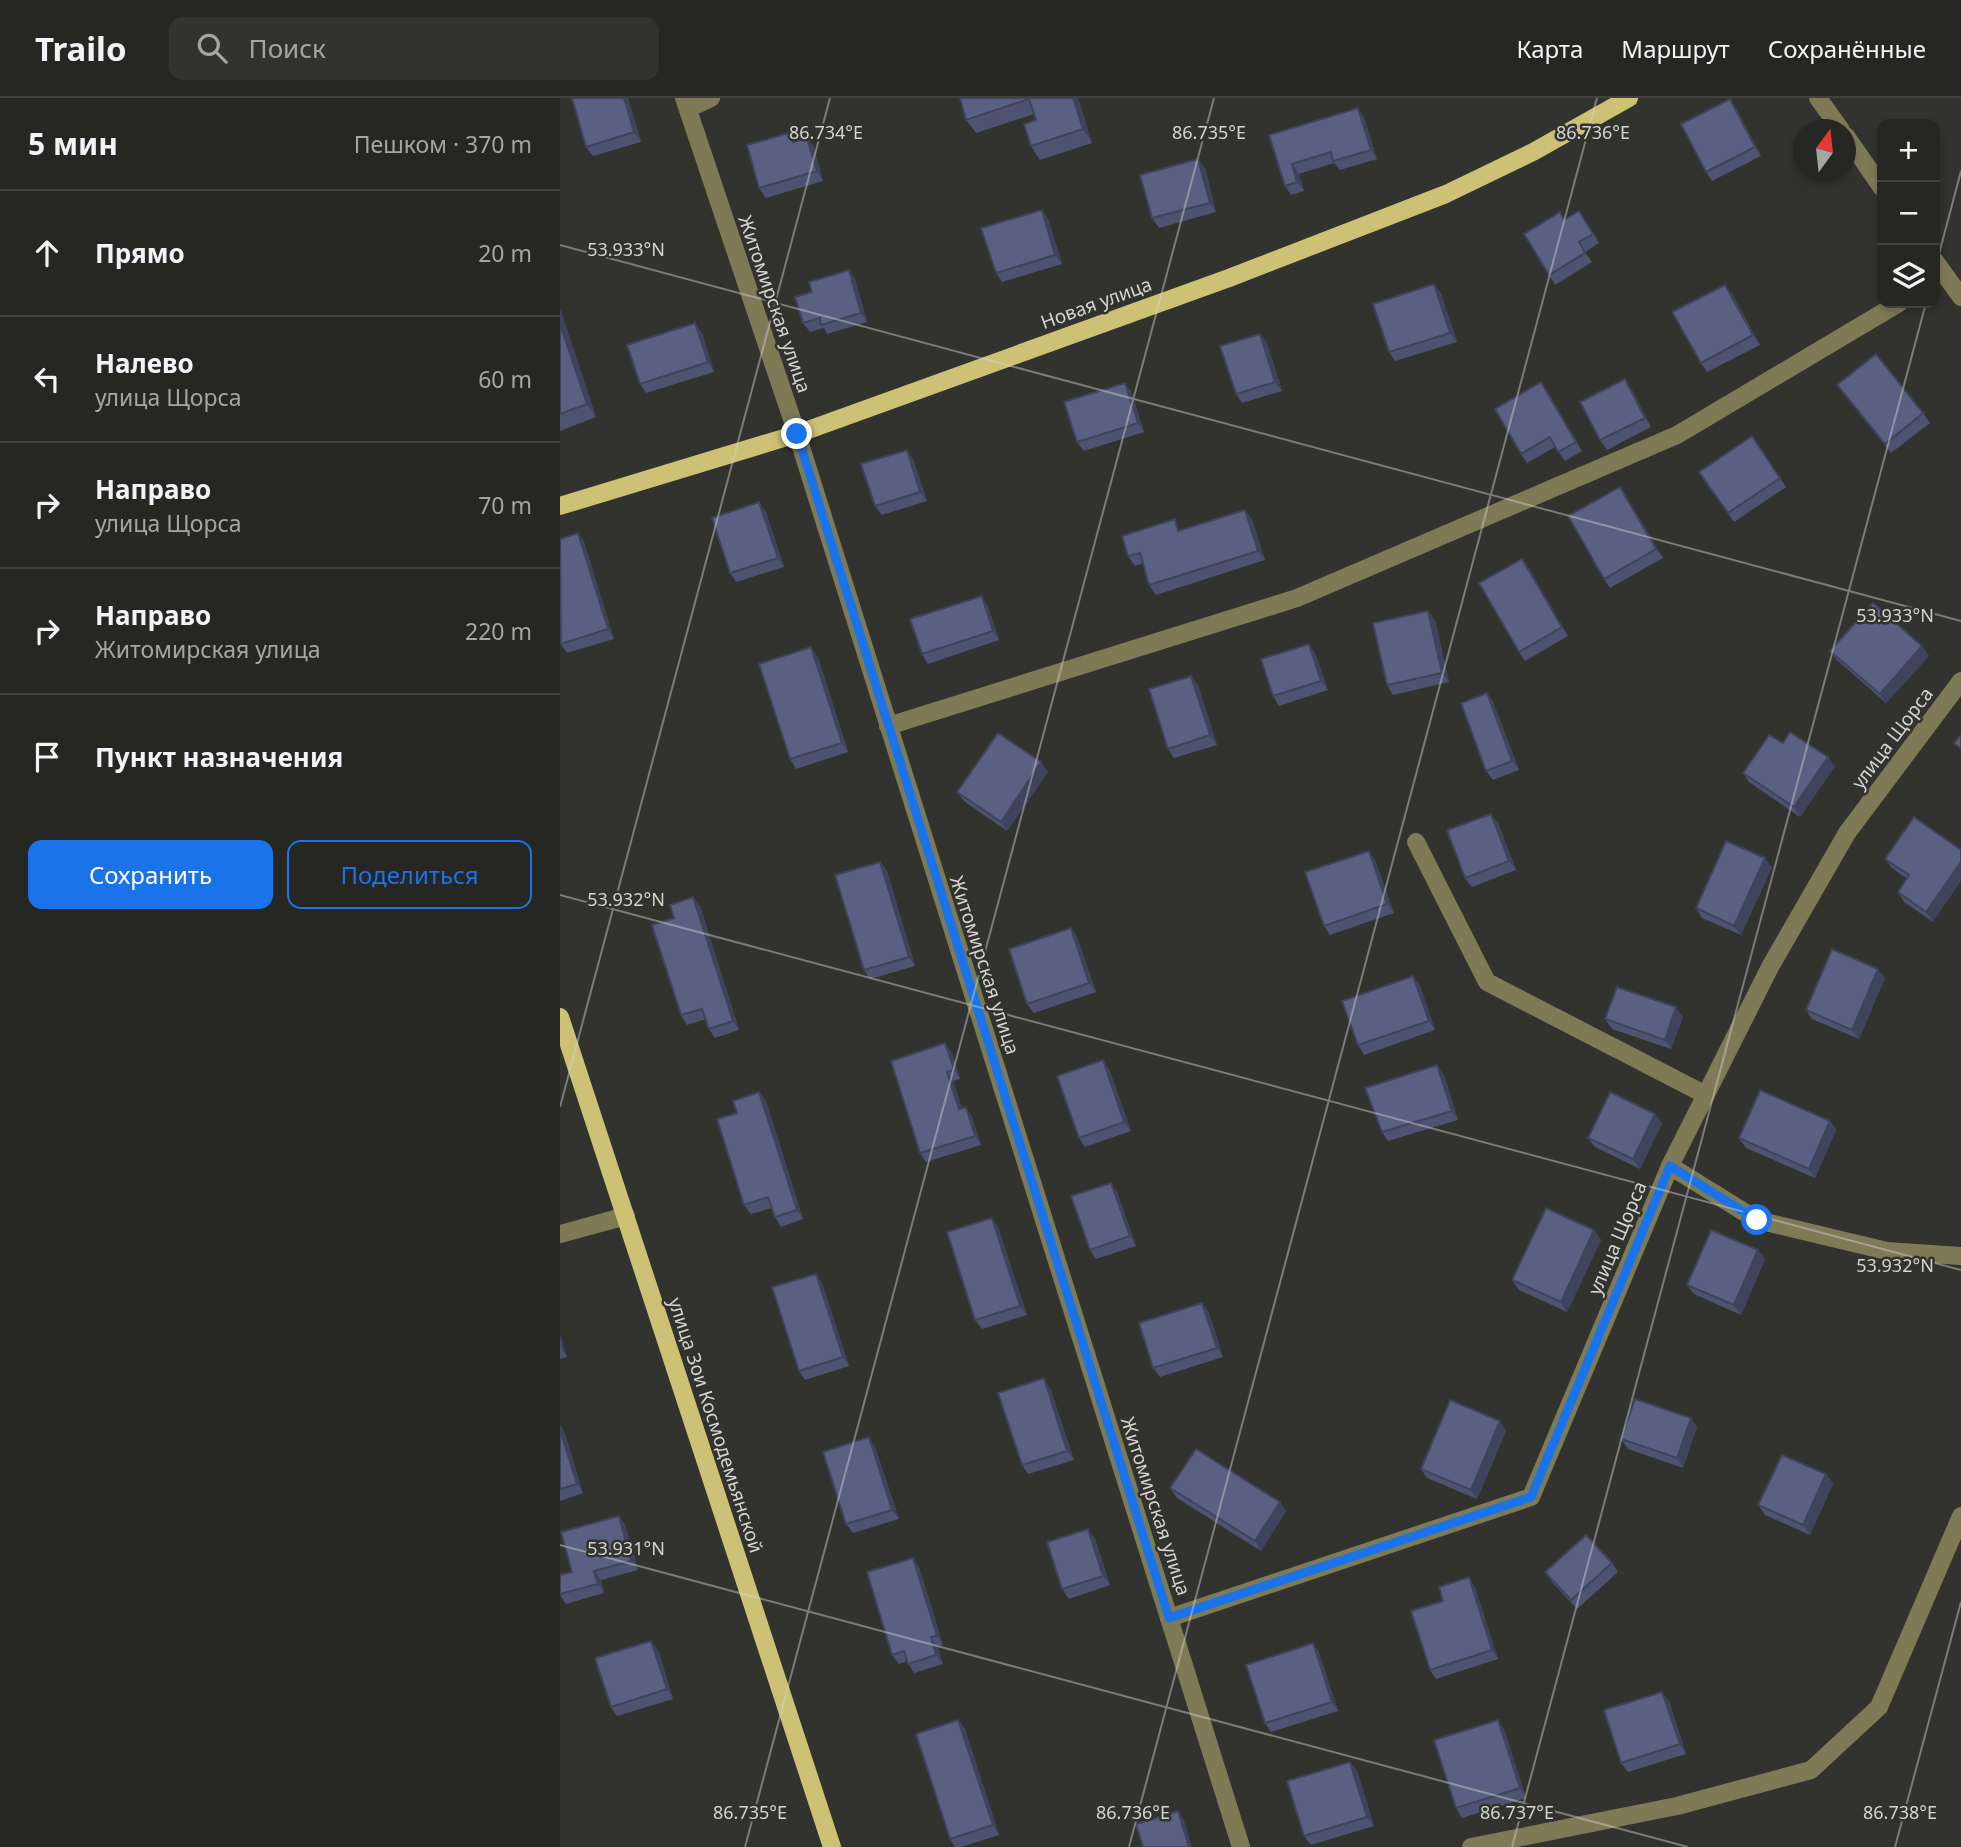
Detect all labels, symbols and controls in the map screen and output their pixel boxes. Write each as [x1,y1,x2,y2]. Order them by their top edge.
search box [169,17,659,80]
text: Trailo [35,26,127,71]
icon: search [193,29,231,67]
text: Поиск [249,30,326,66]
text: Карта [1516,32,1583,65]
text: Маршрут [1621,32,1730,65]
text: Сохранённые [1768,32,1926,65]
north arrow [1793,119,1856,182]
map controls [1877,119,1940,308]
button: + [1877,119,1940,182]
text: 86.734°E [789,120,863,144]
text: 86.735°E [1172,120,1246,144]
text: 86.736°E [1556,120,1630,144]
text: 5 мин [28,123,118,164]
text: Пешком · 370 m [354,128,532,160]
button: − [1877,182,1940,245]
street label: Житомирская улица [732,212,818,396]
icon: ahead [28,234,66,272]
text: Прямо [95,235,185,271]
text: 20 m [478,237,532,269]
text: 53.933°N [587,237,665,261]
button: layers [1877,245,1940,308]
street label: Новая улица [1037,271,1155,335]
text: Налево [95,345,194,381]
icon: left [28,360,66,398]
text: 60 m [478,363,532,395]
text: улица Щорса [95,381,242,413]
route end [781,418,812,449]
text: Направо [95,471,211,507]
icon: right [28,486,66,524]
text: 70 m [478,489,532,521]
text: улица Щорса [95,507,242,539]
text: Направо [95,597,211,633]
text: 53.933°N [1856,603,1934,627]
icon: right [28,612,66,650]
text: 220 m [465,615,532,647]
text: Житомирская улица [95,633,321,665]
street label: улица Щорса [1845,682,1939,794]
icon: arrive [28,738,66,776]
text: Пункт назначения [95,739,343,775]
button: Сохранить [28,840,273,909]
button: Поделиться [287,840,532,909]
street label: Житомирская улица [944,872,1026,1058]
text: 53.932°N [587,887,665,911]
street label: улица Щорса [1581,1177,1653,1299]
route start [1741,1204,1772,1235]
text: 53.932°N [1856,1253,1934,1277]
street label: улица Зои Космодемьянской [662,1294,770,1556]
street label: Житомирская улица [1115,1413,1197,1599]
text: 53.931°N [587,1536,665,1560]
text: 86.735°E [713,1800,787,1824]
text: 86.736°E [1096,1800,1170,1824]
text: 86.737°E [1480,1800,1554,1824]
text: 86.738°E [1863,1800,1937,1824]

